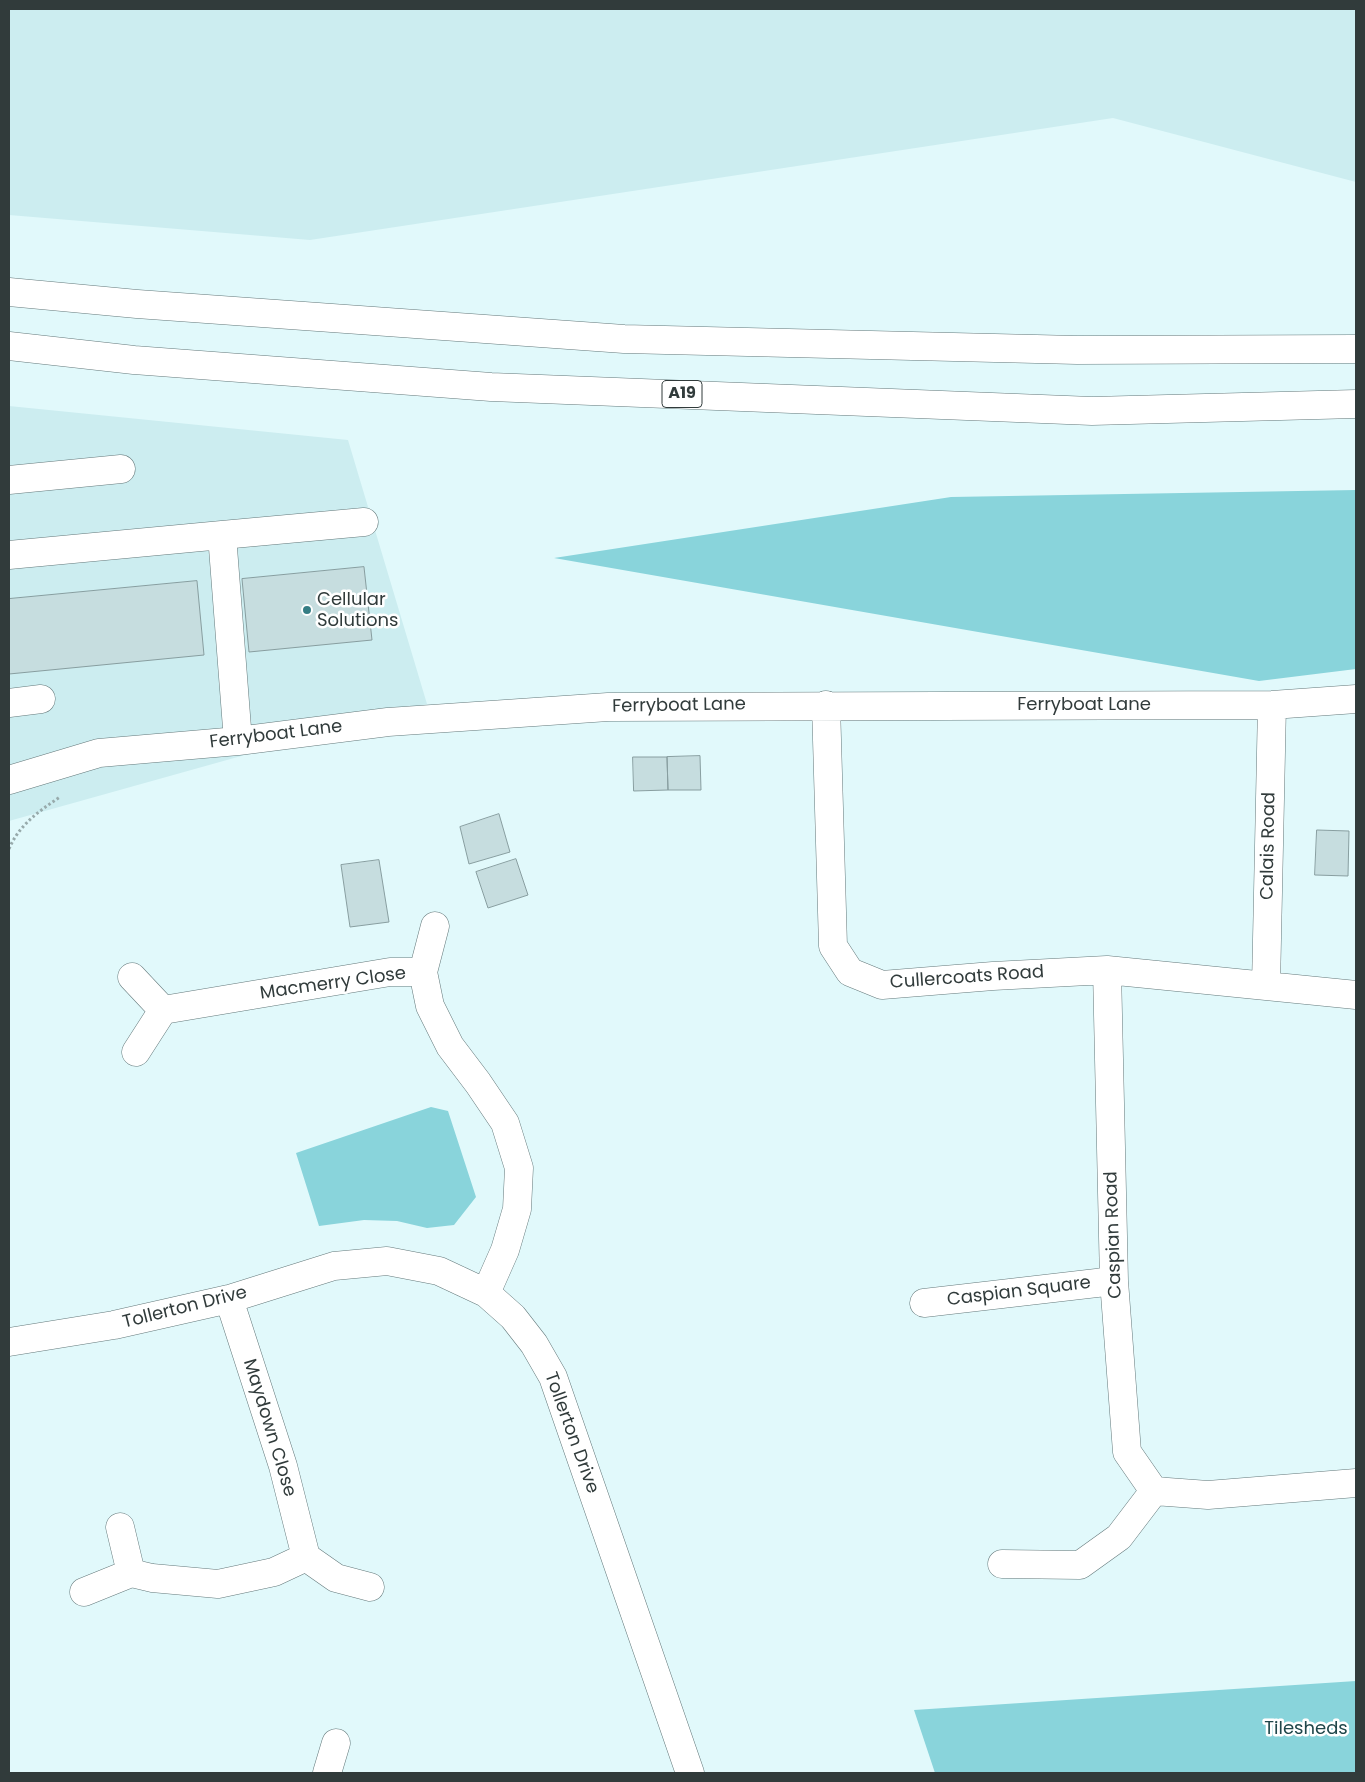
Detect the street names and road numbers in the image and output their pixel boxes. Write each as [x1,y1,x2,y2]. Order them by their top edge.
road number: A19 [662,380,702,408]
street label: Ferryboat Lane [612,694,746,718]
street label: Ferryboat Lane [1017,694,1151,716]
street label: Ferryboat Lane [208,716,344,754]
street label: Calais Road [1257,792,1281,900]
street label: Cullercoats Road [889,962,1045,994]
street label: Macmerry Close [259,963,407,1005]
street label: Caspian Road [1101,1171,1127,1299]
street label: Caspian Square [946,1272,1092,1312]
street label: Tollerton Drive [121,1282,249,1334]
street label: Maydown Close [238,1356,300,1500]
street label: Tollerton Drive [539,1369,603,1497]

